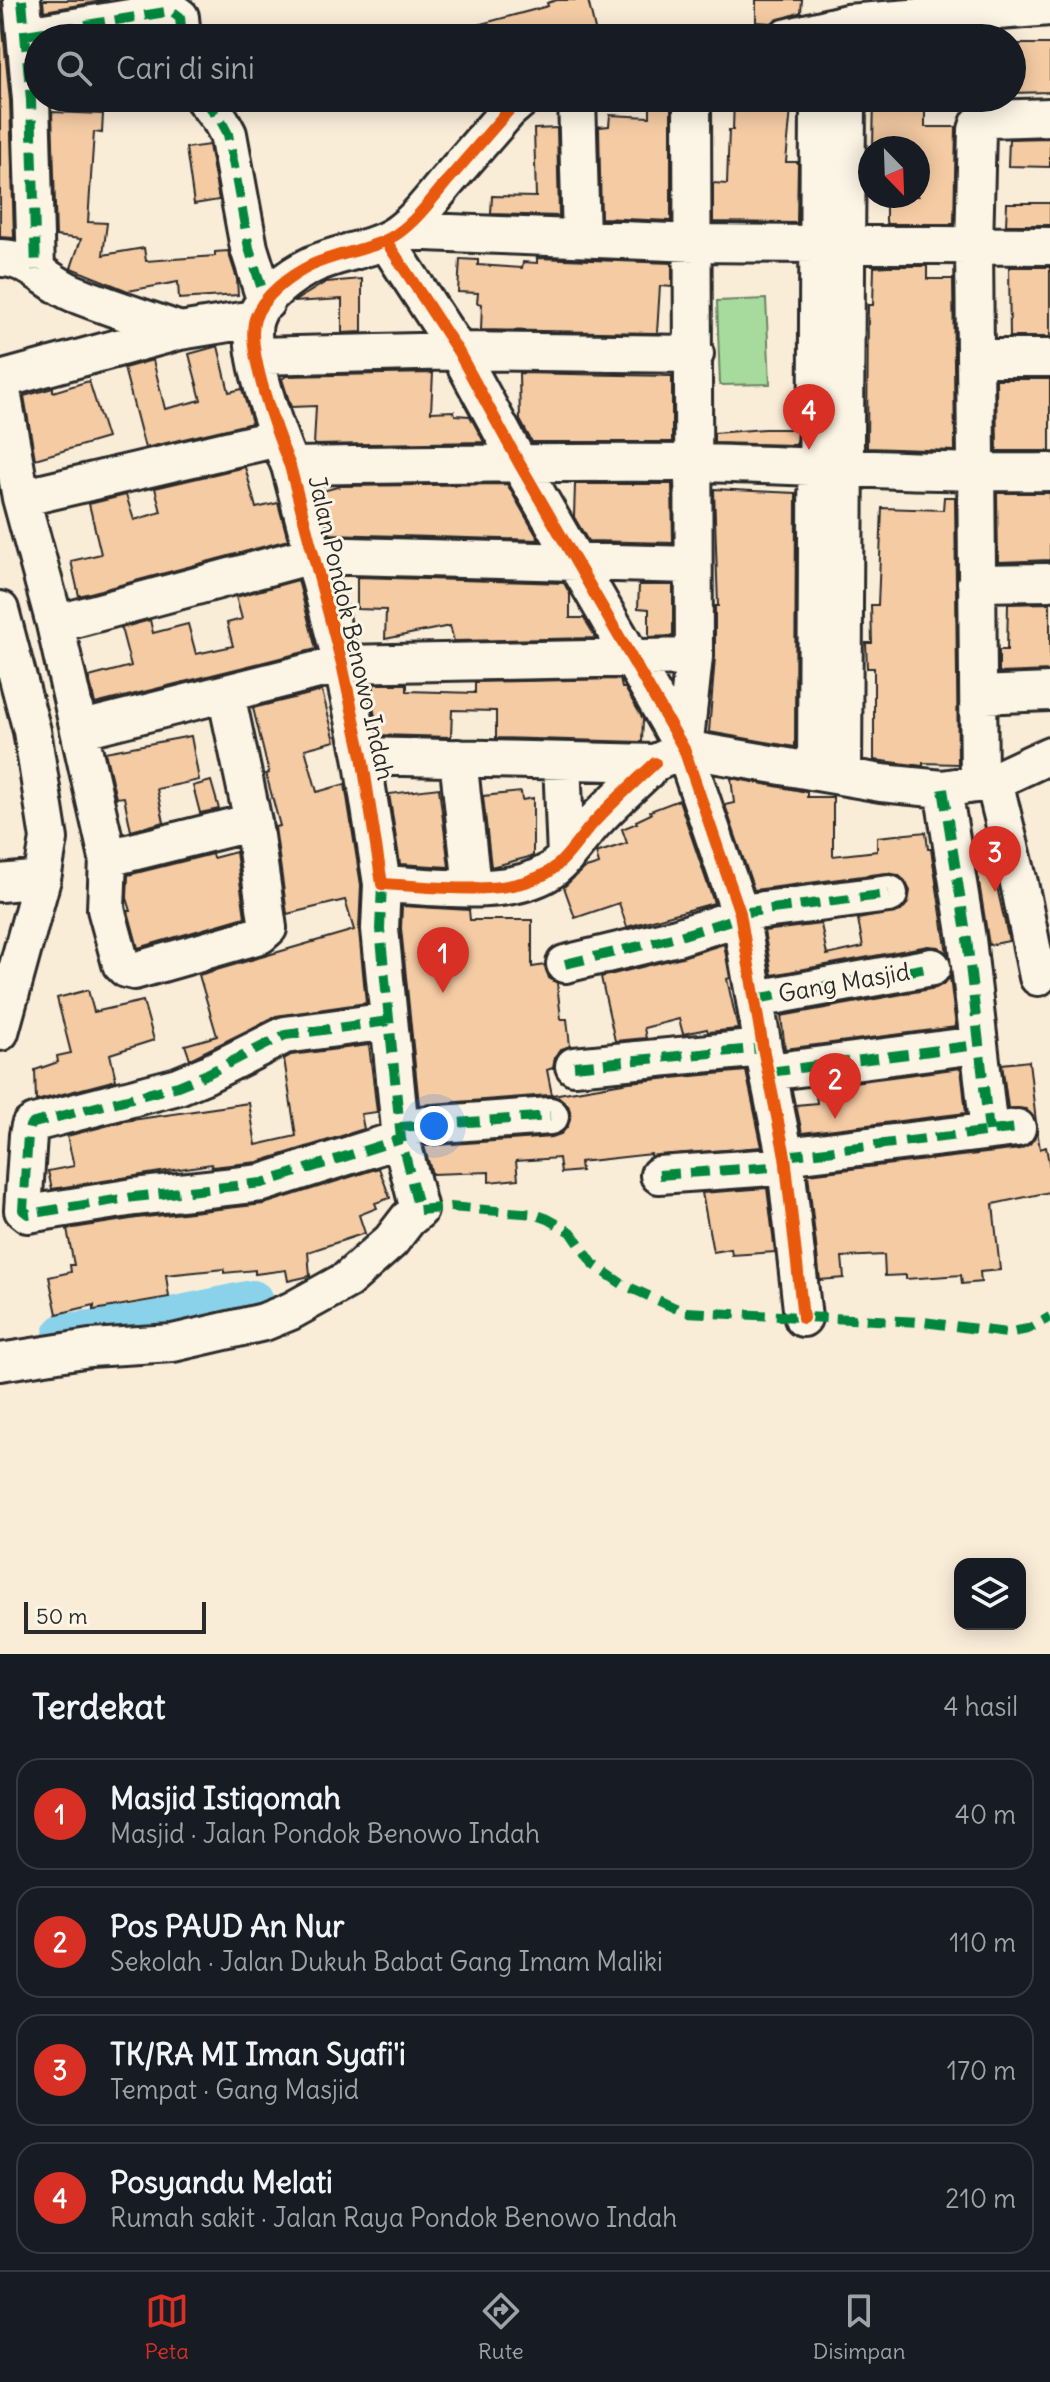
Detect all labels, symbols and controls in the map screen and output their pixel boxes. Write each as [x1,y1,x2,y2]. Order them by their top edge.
search box [24,24,1026,112]
icon: search [52,46,96,90]
text: Cari di sini [116,49,255,87]
north arrow [858,136,930,208]
pin: 4 [783,384,835,450]
street label: Jalan Pondok Benowo Indah [302,473,402,783]
pin: 3 [969,826,1021,892]
pin: 1 [417,927,469,993]
street label: Gang Masjid [776,956,912,1008]
pin: 2 [809,1053,861,1119]
your location [414,1106,454,1146]
map controls [954,1558,1026,1630]
button: layers [954,1558,1026,1630]
scale bar [24,1598,206,1634]
text: 50 m [36,1602,88,1630]
text: Terdekat [32,1685,165,1728]
text: 4 hasil [943,1690,1018,1723]
text: Masjid Istiqomah [110,1779,341,1817]
text: 1 [55,1798,65,1831]
text: 40 m [955,1798,1016,1831]
text: Masjid · Jalan Pondok Benowo Indah [110,1817,540,1850]
text: Pos PAUD An Nur [110,1907,344,1945]
text: 2 [53,1926,67,1959]
text: 110 m [949,1926,1016,1959]
text: Sekolah · Jalan Dukuh Babat Gang Imam Maliki [110,1945,663,1978]
text: TK/RA MI Iman Syafi'i [110,2035,406,2073]
text: 3 [53,2054,67,2087]
text: 170 m [947,2054,1016,2087]
text: Tempat · Gang Masjid [110,2073,359,2106]
text: Posyandu Melati [110,2163,333,2201]
text: 4 [52,2182,68,2215]
text: 210 m [945,2182,1016,2215]
text: Rumah sakit · Jalan Raya Pondok Benowo Indah [110,2201,677,2234]
tab: Peta [145,2289,189,2365]
tab: Rute [478,2289,524,2365]
tab: Disimpan [813,2289,905,2365]

